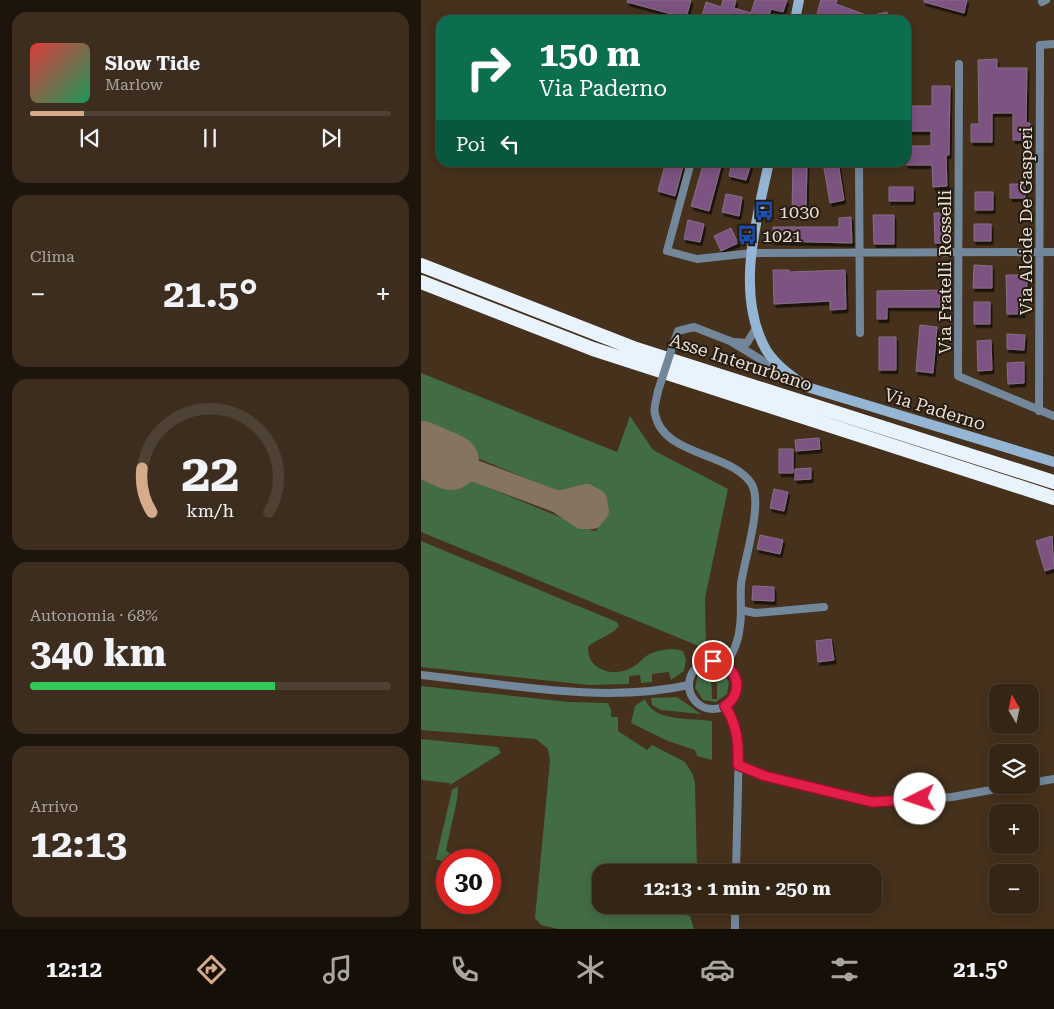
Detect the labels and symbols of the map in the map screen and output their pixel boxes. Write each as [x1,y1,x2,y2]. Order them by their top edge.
street label: Via Alcide De Gasperi [1015,126,1036,315]
street label: Via Fratelli Rosselli [934,190,955,354]
bus stop icon: 1030 [753,200,775,222]
place label: 1030 [779,201,819,222]
bus stop icon: 1021 [736,224,758,246]
place label: 1021 [762,225,802,246]
street label: Asse Interurbano [667,329,815,395]
street label: Via Paderno [882,384,988,434]
pin [692,640,734,682]
north arrow [989,684,1039,734]
position arrow [893,772,945,824]
speed limit sign: 30 [436,849,501,914]

